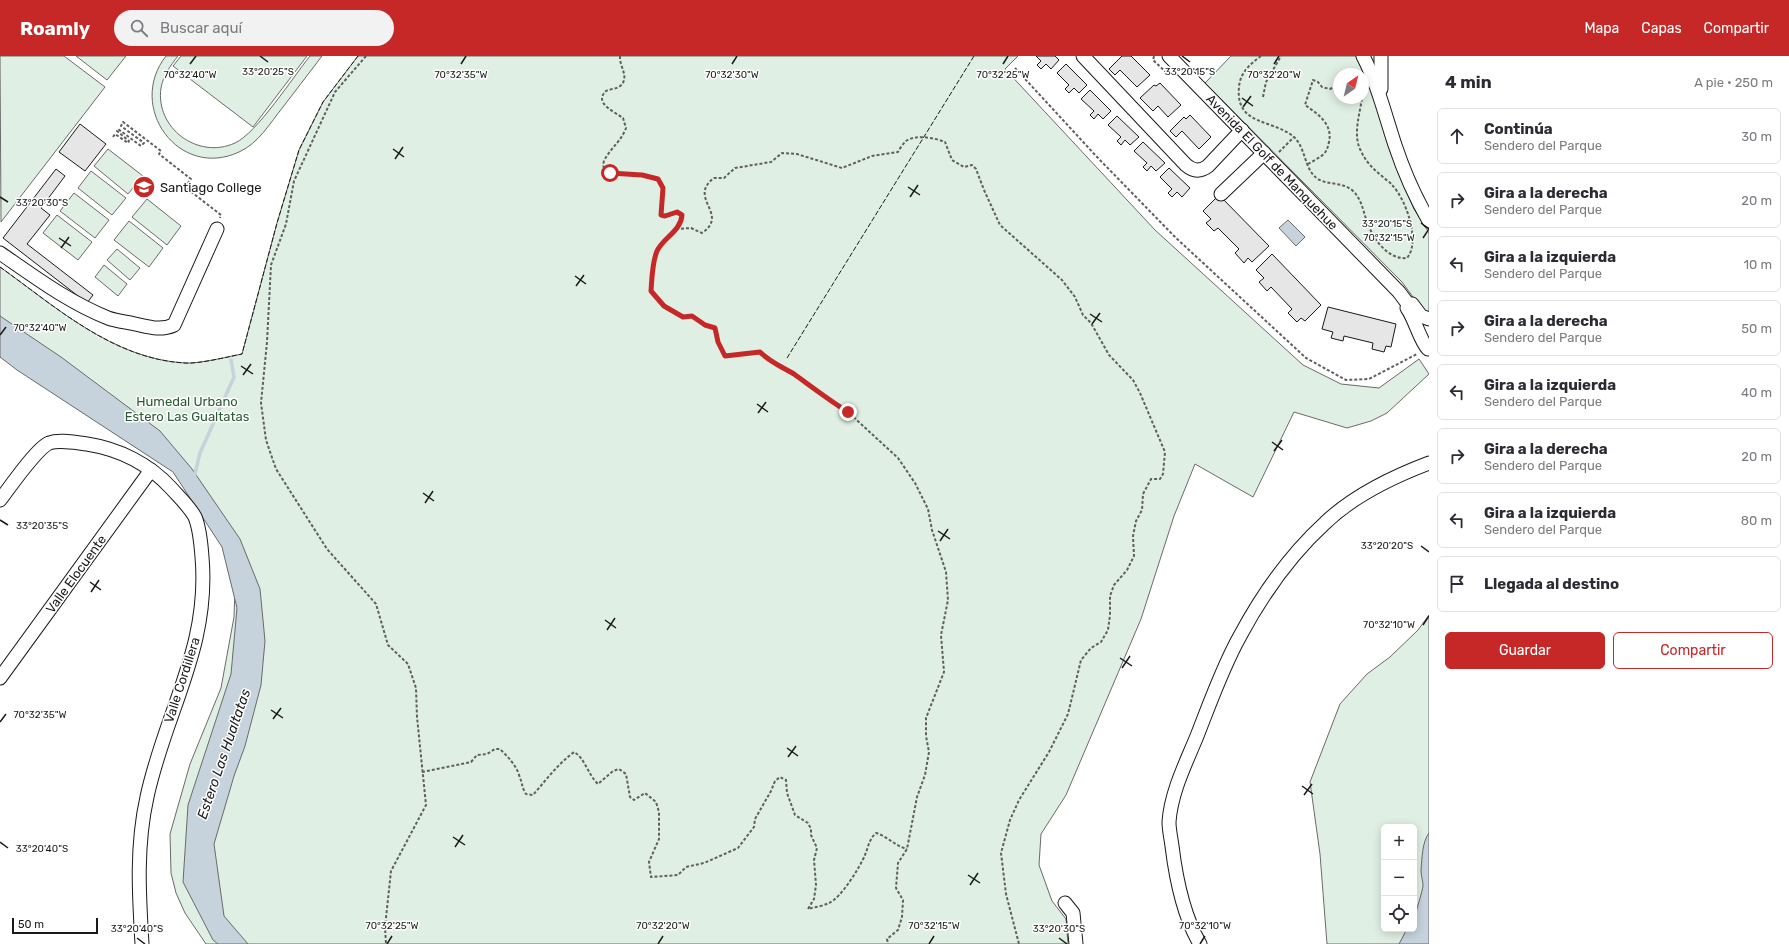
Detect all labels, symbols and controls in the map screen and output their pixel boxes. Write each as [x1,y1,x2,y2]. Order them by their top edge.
search box [114,10,394,46]
text: Roamly [20,17,90,40]
icon: search [128,17,150,39]
text: Buscar aquí [160,19,242,37]
text: Mapa [1584,20,1619,37]
text: Capas [1641,20,1682,37]
text: Compartir [1704,20,1769,37]
text: 33°20'25"S [242,66,294,78]
text: 33°20'15"S [1165,66,1215,78]
north arrow [1333,68,1369,104]
text: 70°32'40"W [163,69,217,81]
text: 70°32'35"W [434,69,488,81]
text: 70°32'30"W [705,69,759,81]
text: 70°32'25"W [977,69,1029,81]
text: 70°32'20"W [1247,69,1301,81]
text: 4 min [1445,72,1492,92]
text: A pie · 250 m [1694,75,1773,90]
street label: Avenida El Golf de Manquehue [1203,91,1341,233]
text: Continúa [1484,120,1553,138]
icon: ahead [1446,125,1468,147]
text: 30 m [1741,129,1772,144]
text: Sendero del Parque [1484,138,1602,153]
route start [601,164,619,182]
school or university icon: Santiago College [131,174,157,200]
place label: Santiago College [160,180,262,196]
text: Gira a la derecha [1484,184,1608,202]
icon: right [1446,189,1468,211]
text: 20 m [1741,193,1772,208]
text: 33°20'30"S [16,197,68,209]
text: Sendero del Parque [1484,202,1602,217]
text: 33°20'15"S [1362,218,1412,230]
text: 70°32'15"W [1363,232,1415,244]
text: Gira a la izquierda [1484,248,1616,266]
icon: left [1446,253,1468,275]
text: 10 m [1743,257,1772,272]
text: Sendero del Parque [1484,266,1602,281]
text: Gira a la derecha [1484,312,1608,330]
icon: right [1446,317,1468,339]
text: 50 m [1741,321,1772,336]
text: 70°32'40"W [13,322,67,334]
text: Sendero del Parque [1484,330,1602,345]
text: Gira a la izquierda [1484,376,1616,394]
icon: left [1446,381,1468,403]
text: 40 m [1741,385,1772,400]
park label: Humedal Urbano Estero Las Gualtatas [125,394,250,424]
text: Sendero del Parque [1484,394,1602,409]
route end [839,403,857,421]
text: Gira a la derecha [1484,440,1608,458]
icon: right [1446,445,1468,467]
text: 20 m [1741,449,1772,464]
text: Sendero del Parque [1484,458,1602,473]
text: Gira a la izquierda [1484,504,1616,522]
icon: left [1446,509,1468,531]
text: 80 m [1741,513,1772,528]
text: 33°20'35"S [16,520,68,532]
text: Sendero del Parque [1484,522,1602,537]
street label: Valle Elocuente [43,532,109,616]
text: 33°20'20"S [1361,540,1413,552]
icon: arrive [1446,573,1468,595]
text: Llegada al destino [1484,575,1619,593]
text: 70°32'10"W [1363,619,1415,631]
button: Guardar [1445,632,1605,669]
button: Compartir [1613,632,1773,669]
street label: Valle Cordillera [161,635,203,725]
water label: Estero Las Hualtatas [194,687,254,821]
text: 70°32'35"W [13,709,67,721]
map controls [1381,824,1417,932]
button: + [1381,824,1417,860]
text: 33°20'40"S [16,843,68,855]
button: − [1381,860,1417,896]
button: locate [1381,896,1417,932]
scale bar [12,916,98,935]
text: 50 m [18,918,44,931]
text: 70°32'25"W [366,920,418,932]
text: 70°32'20"W [636,920,690,932]
text: 70°32'15"W [908,920,960,932]
text: 70°32'10"W [1179,920,1231,932]
text: 33°20'40"S [111,923,163,935]
text: 33°20'30"S [1033,923,1085,935]

